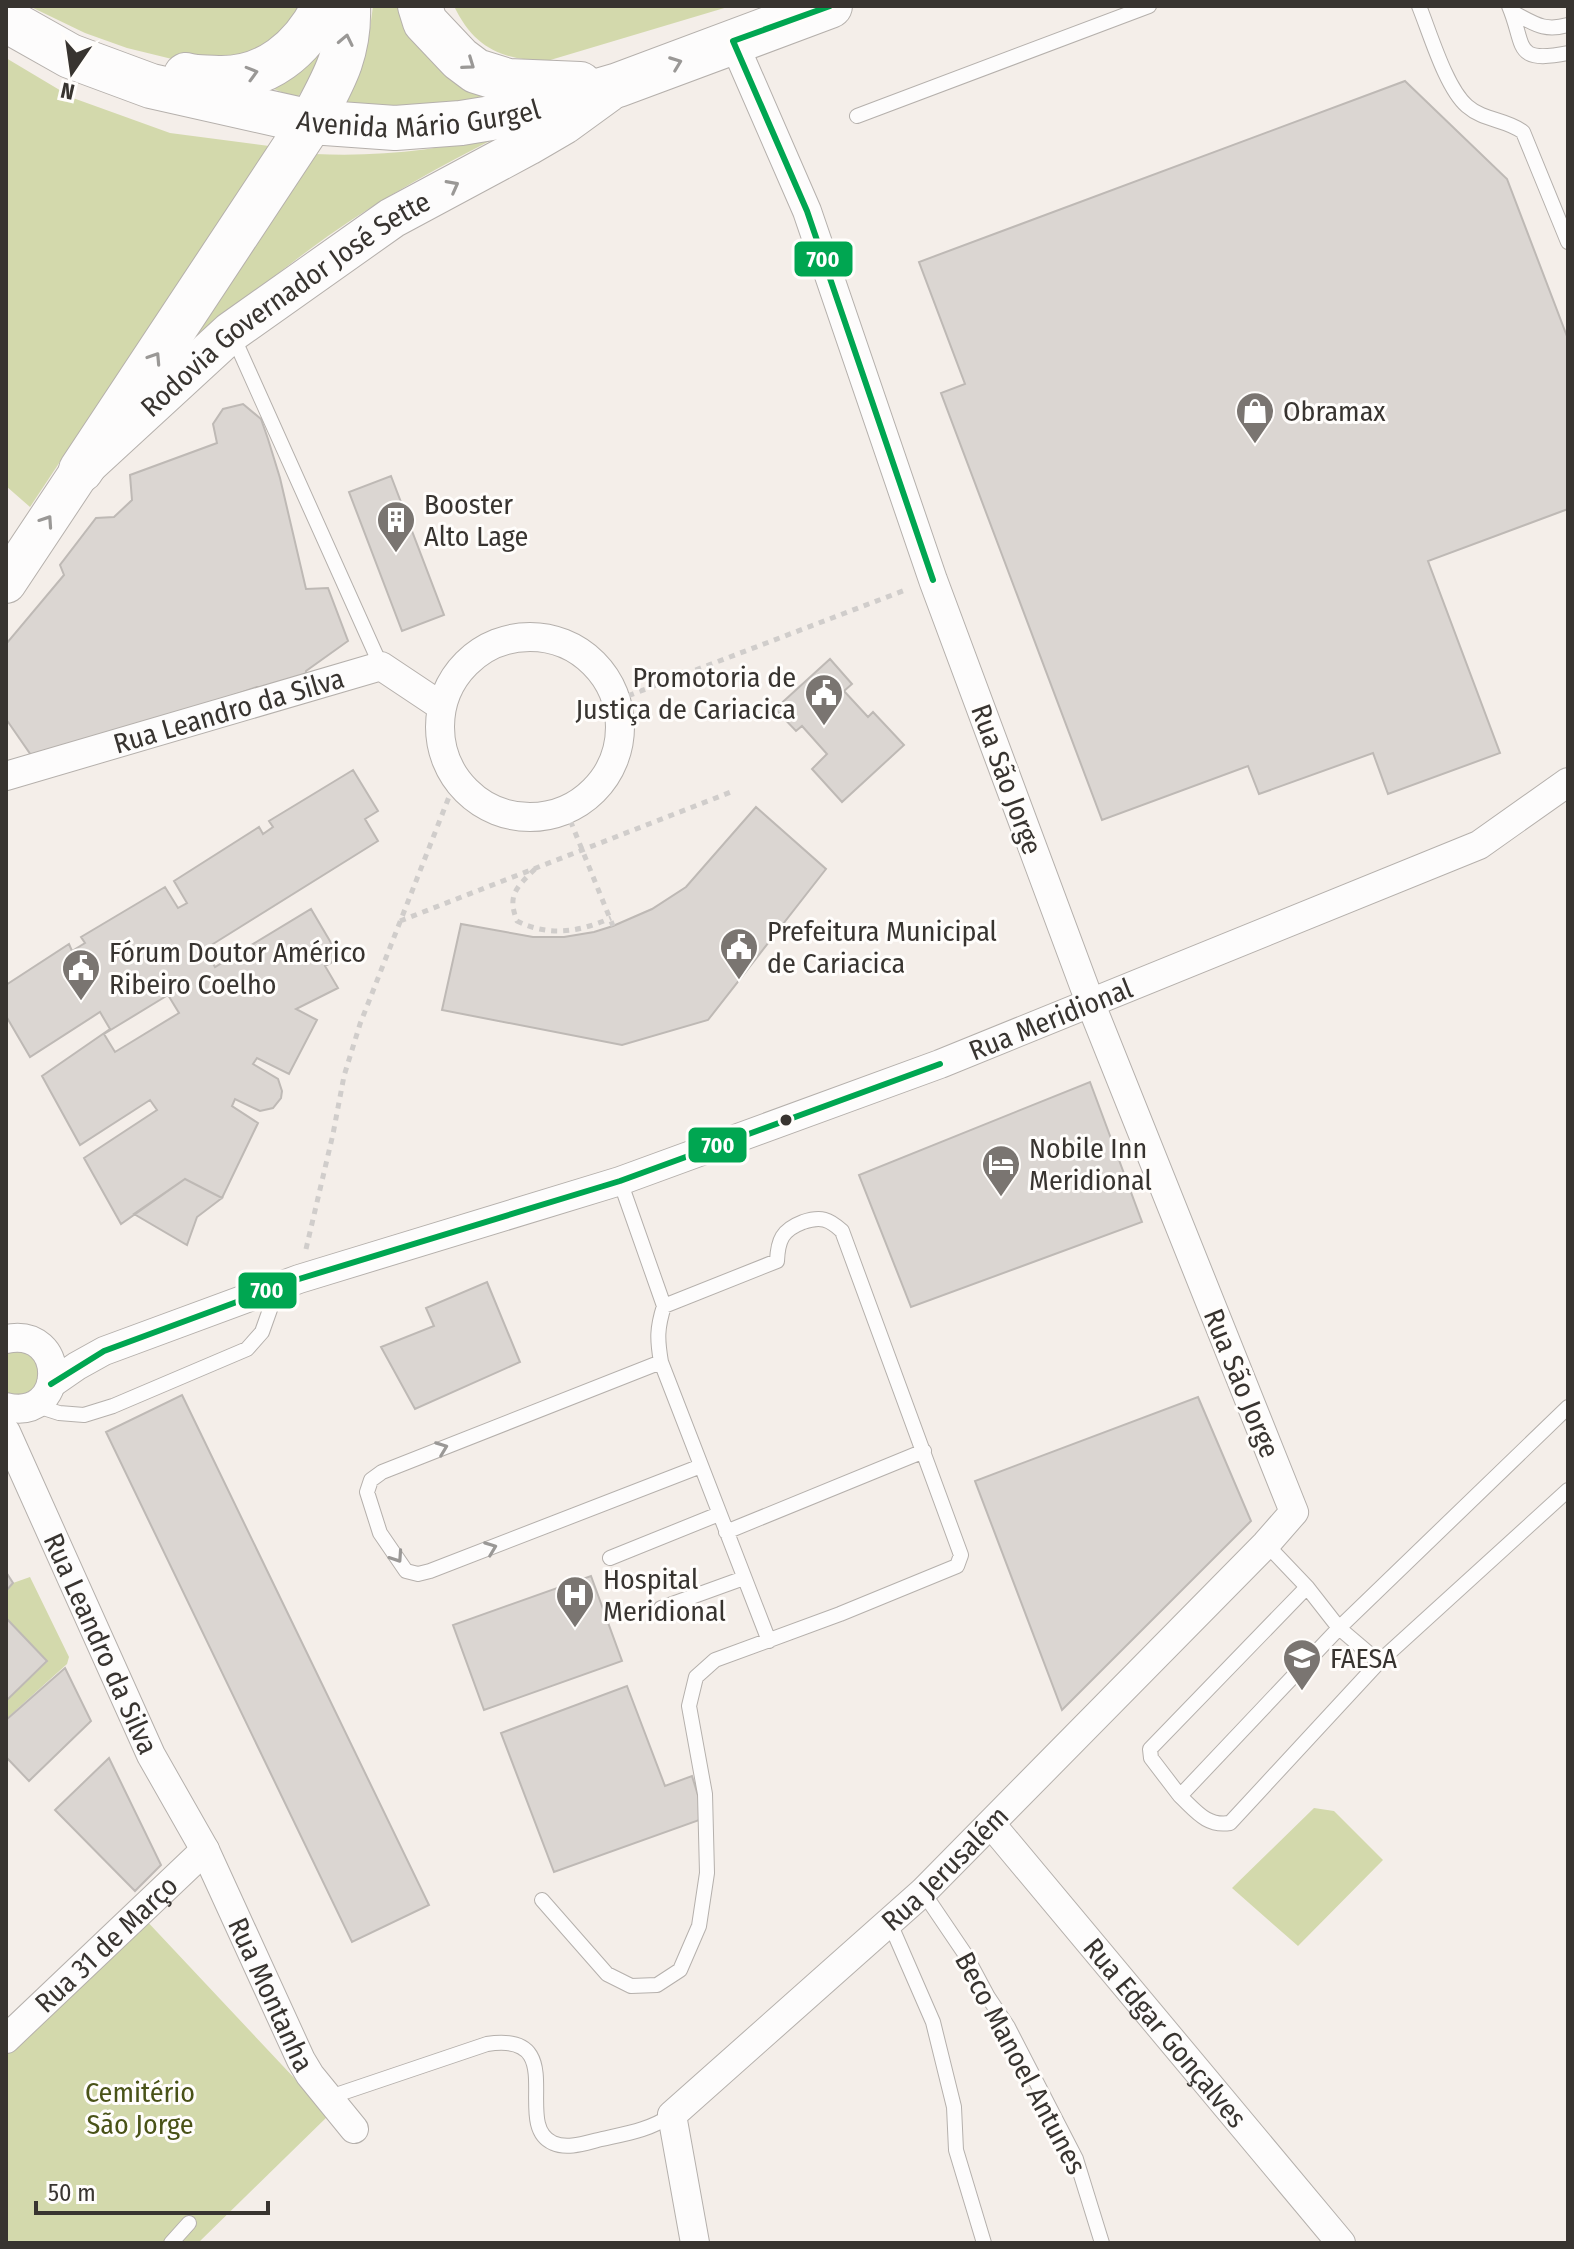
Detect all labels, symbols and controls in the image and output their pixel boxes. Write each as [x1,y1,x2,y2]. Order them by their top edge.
north arrow [32,32,112,112]
one-way arrow [337,33,354,47]
one-way arrow [460,54,474,69]
one-way arrow [668,56,682,73]
one-way arrow [245,66,259,82]
text: N [58,76,77,106]
street label: Avenida Mário Gurgel [294,93,544,145]
one-way arrow [445,180,459,195]
street label: Rodovia Governador José Sette [134,185,436,424]
line badge: 700 [793,240,854,278]
text: 700 [806,246,840,273]
one-way arrow [145,352,160,367]
shop icon: Obramax [1234,390,1276,445]
place label: Obramax [1283,395,1386,428]
place label: Booster Alto Lage [424,488,528,553]
building icon: Booster Alto Lage [375,499,417,554]
one-way arrow [37,515,52,529]
place label: Promotoria de Justiça de Cariacica [575,661,796,726]
street label: Rua Leandro da Silva [110,662,348,761]
public building icon: Promotoria de Justiça de Cariacica [803,672,845,727]
street label: Rua São Jorge [964,700,1049,859]
place label: Prefeitura Municipal de Cariacica [767,915,997,980]
public building icon: Prefeitura Municipal de Cariacica [718,926,760,981]
place label: Fórum Doutor Américo Ribeiro Coelho [109,936,366,1001]
public building icon: Fórum Doutor Américo Ribeiro Coelho [60,947,102,1002]
street label: Rua Meridional [964,972,1137,1067]
unlabelled marker [778,1112,794,1128]
line badge: 700 [687,1126,748,1164]
text: 700 [701,1132,735,1159]
place label: Nobile Inn Meridional [1029,1132,1152,1197]
hotel icon: Nobile Inn Meridional [980,1143,1022,1198]
line badge: 700 [237,1271,298,1310]
text: 700 [250,1277,284,1304]
street label: Rua São Jorge [1197,1304,1286,1462]
one-way arrow [434,1442,448,1458]
street label: Rua Leandro da Silva [37,1528,164,1760]
one-way arrow [483,1541,497,1557]
one-way arrow [387,1548,402,1563]
place label: Hospital Meridional [603,1563,726,1628]
hospital icon: Hospital Meridional [554,1574,596,1629]
school or university icon: FAESA [1281,1637,1323,1692]
place label: FAESA [1330,1642,1397,1675]
street label: Rua Jerusalém [875,1799,1015,1938]
street label: Rua 31 de Março [28,1869,184,2020]
street label: Rua Montanha [221,1912,320,2078]
street label: Rua Edgar Gonçalves [1076,1932,1253,2134]
street label: Beco Manoel Antunes [948,1947,1093,2180]
park label: Cemitério São Jorge [85,2076,195,2141]
scale bar [36,2165,268,2215]
text: 50 m [48,2179,96,2207]

